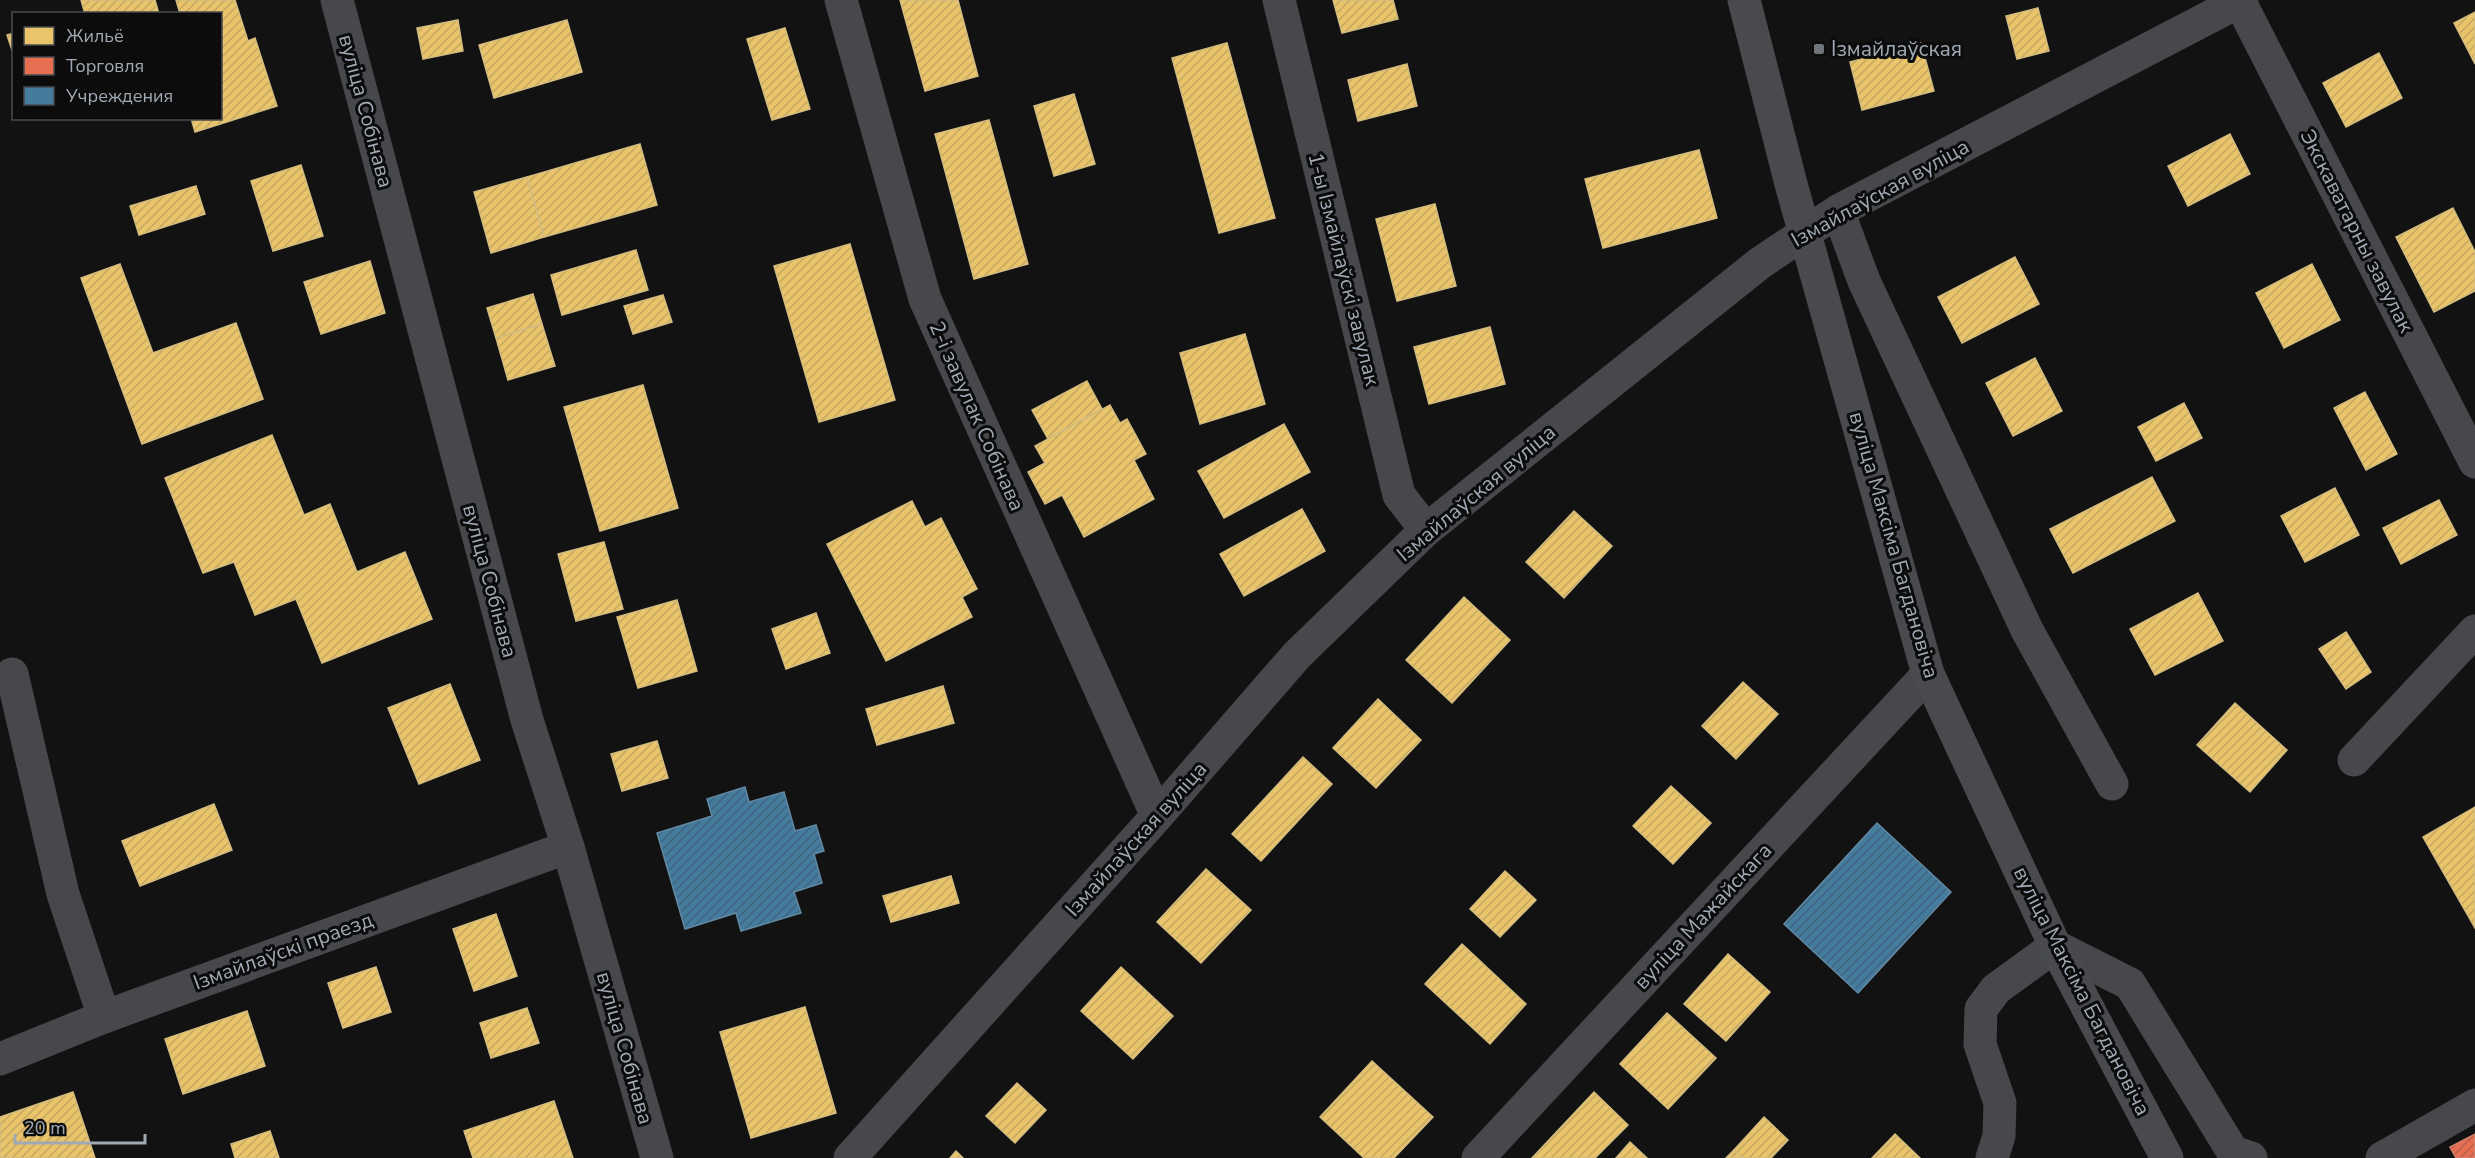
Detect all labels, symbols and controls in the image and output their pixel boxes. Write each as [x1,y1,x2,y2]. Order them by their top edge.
legend [12,12,222,120]
text: Жильё [66,24,124,48]
street label: вуліца Собінава [332,31,400,191]
place label: Ізмайлаўская [1831,35,1962,63]
marker: Ізмайлаўская [1812,42,1826,56]
text: Торговля [66,54,144,78]
text: Учреждения [65,84,173,108]
street label: Экскаватарны завулак [2294,125,2421,338]
street label: Ізмайлаўская вуліца [1786,132,1974,254]
street label: 1-ы Ізмайлаўскі завулак [1301,150,1387,389]
street label: 2-і завулак Собінава [923,317,1031,515]
street label: вуліца Максіма Багдановіча [1843,409,1945,681]
street label: Ізмайлаўская вуліца [1391,418,1561,568]
street label: вуліца Собінава [456,501,524,661]
street label: Ізмайлаўская вуліца [1059,756,1213,922]
street label: вуліца Мажайскага [1628,837,1778,995]
street label: вуліца Максіма Багдановіча [2007,862,2157,1120]
street label: Ізмайлаўскі праезд [189,905,377,997]
street label: вуліца Собінава [590,968,660,1128]
scale bar [15,1107,146,1145]
text: 20 m [24,1116,66,1140]

